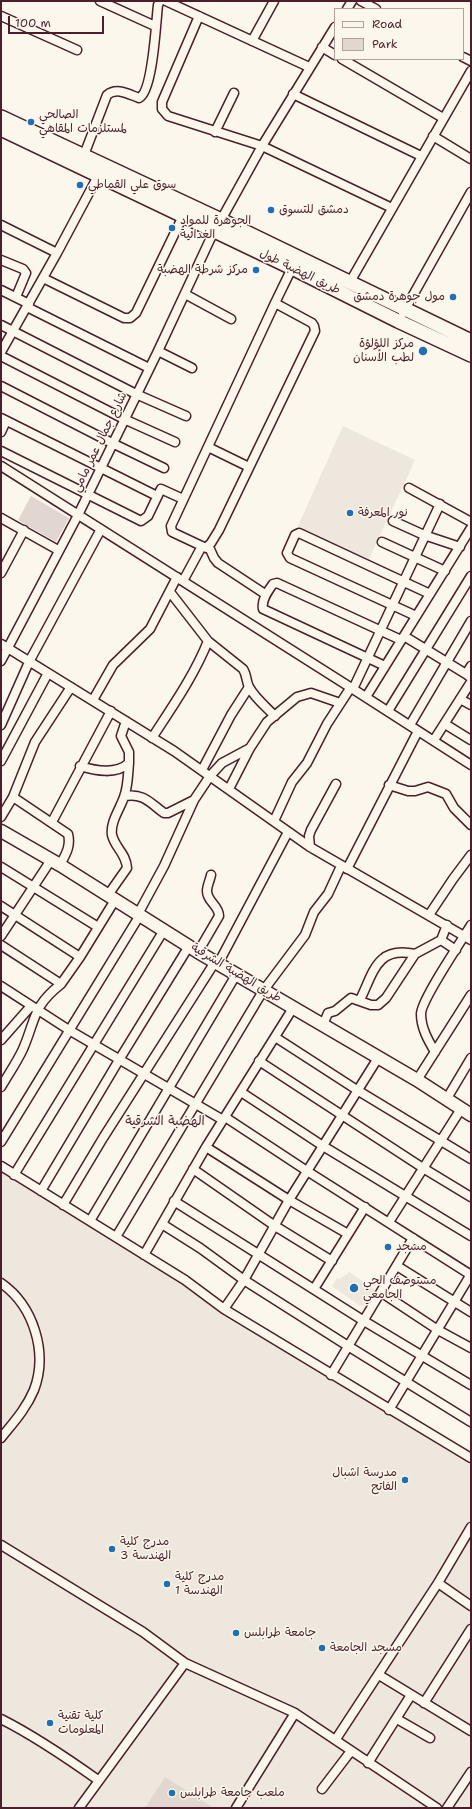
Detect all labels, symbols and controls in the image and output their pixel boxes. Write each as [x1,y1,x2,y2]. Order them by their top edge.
scale bar [10,8,106,34]
legend [334,8,464,60]
text: 100 m [15,15,51,31]
text: Road [372,16,402,32]
text: Park [372,36,398,52]
place label: الصالحي لمستلزمات المقاهي [39,108,127,136]
marker: الصالحي لمستلزمات المقاهي [26,117,36,127]
place label: سوق علي القماطي [88,178,176,192]
marker: سوق علي القماطي [75,180,85,190]
place label: دمشق للتسوق [279,203,349,217]
marker: دمشق للتسوق [266,205,276,215]
place label: الجوهرة للمواد الغدائية [180,214,251,242]
marker: الجوهرة للمواد الغدائية [167,223,177,233]
street label: طريق الهضبة طول [257,246,343,298]
place label: مركز شرطة الهضبة [157,263,248,277]
marker: مركز شرطة الهضبة [251,265,261,275]
place label: مول جوهرة دمشق [353,290,445,304]
marker: مول جوهرة دمشق [448,292,458,302]
place label: مركز اللؤلؤة لطب الأسنان [353,337,414,365]
marker: مركز اللؤلؤة لطب الأسنان [417,345,429,357]
street label: شارع جمال عمر مامي [69,390,131,494]
place label: نور المعرفة [358,506,408,520]
marker: نور المعرفة [345,508,355,518]
street label: طريق الهضبة الشرقية [188,940,284,1006]
district label: الهضبة الشرقية [125,1114,205,1130]
place label: مسجد [396,1240,427,1254]
marker: مسجد [383,1242,393,1252]
place label: مستوصف الحي الجامعي [363,1274,437,1302]
marker: مستوصف الحي الجامعي [348,1282,360,1294]
place label: مدرسة اشبال الفاتح [332,1466,397,1494]
marker: مدرسة اشبال الفاتح [400,1475,410,1485]
place label: مدرج كلية الهندسة 3 [120,1535,171,1563]
marker: مدرج كلية الهندسة 3 [107,1544,117,1554]
place label: مدرج كلية الهندسة 1 [175,1570,224,1598]
marker: مدرج كلية الهندسة 1 [162,1579,172,1589]
place label: جامعة طرابلس [244,1626,316,1640]
marker: جامعة طرابلس [231,1628,241,1638]
place label: مسجد الجامعة [330,1641,402,1655]
marker: مسجد الجامعة [317,1643,327,1653]
place label: كلية تقنية المعلومات [58,1709,104,1737]
marker: كلية تقنية المعلومات [45,1718,55,1728]
place label: ملعب جامعة طرابلس [180,1786,285,1800]
marker: ملعب جامعة طرابلس [167,1788,177,1798]

